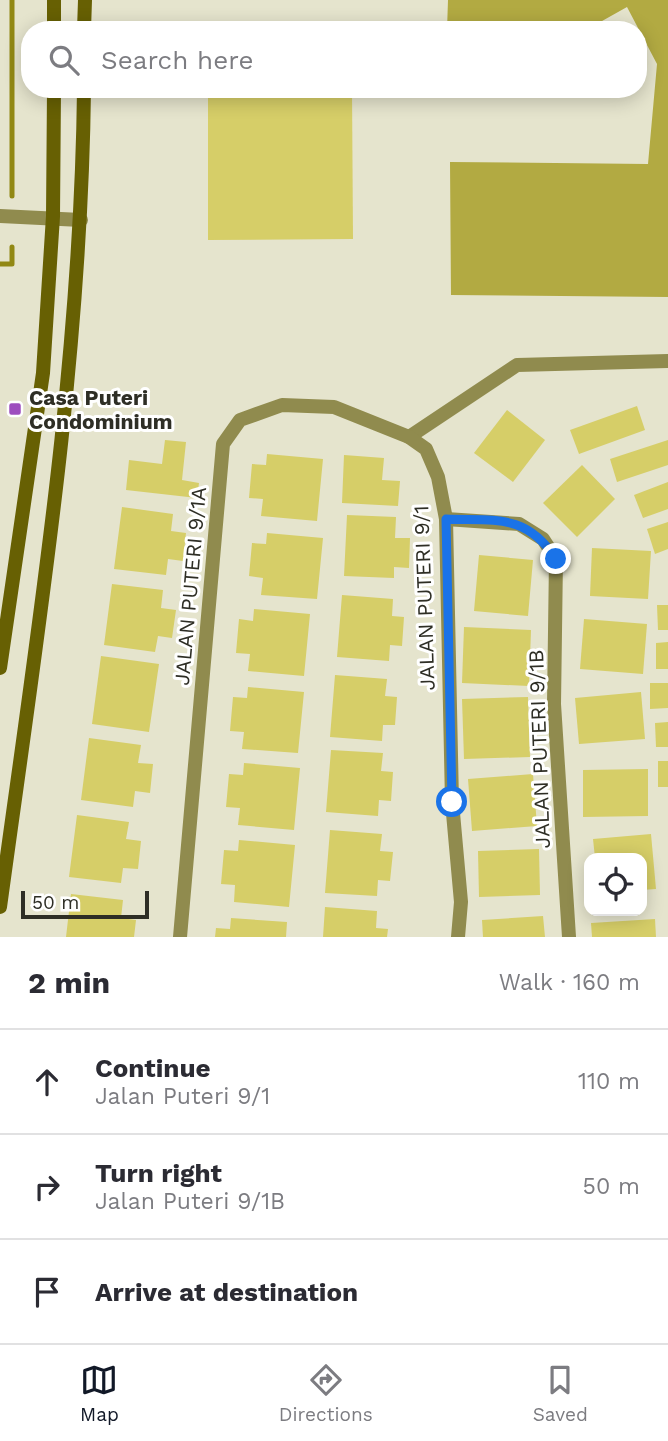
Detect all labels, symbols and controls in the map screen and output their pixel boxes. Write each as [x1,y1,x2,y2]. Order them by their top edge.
search box [21,21,647,98]
icon: search [45,41,83,79]
text: Search here [101,45,253,75]
place label: Casa Puteri Condominium [29,385,172,434]
marker: Casa Puteri Condominium [7,401,23,417]
street label: JALAN PUTERI 9/1A [169,486,211,686]
street label: JALAN PUTERI 9/1 [408,505,440,691]
route end [540,543,571,574]
street label: JALAN PUTERI 9/1B [523,649,555,849]
route start [436,786,467,817]
map controls [584,853,647,916]
button: locate [584,853,647,916]
scale bar [21,888,149,920]
text: 50 m [32,891,79,914]
text: 2 min [28,965,110,1000]
text: Walk · 160 m [499,969,640,996]
text: Continue [95,1053,211,1083]
icon: ahead [28,1063,66,1101]
text: 110 m [578,1068,640,1095]
text: Jalan Puteri 9/1 [95,1083,270,1110]
text: Turn right [95,1158,222,1188]
icon: right [28,1168,66,1206]
text: 50 m [583,1173,640,1200]
text: Jalan Puteri 9/1B [95,1188,285,1215]
icon: arrive [28,1273,66,1311]
text: Arrive at destination [95,1277,358,1307]
tab: Map [80,1361,119,1426]
tab: Directions [279,1361,373,1426]
tab: Saved [533,1361,588,1426]

